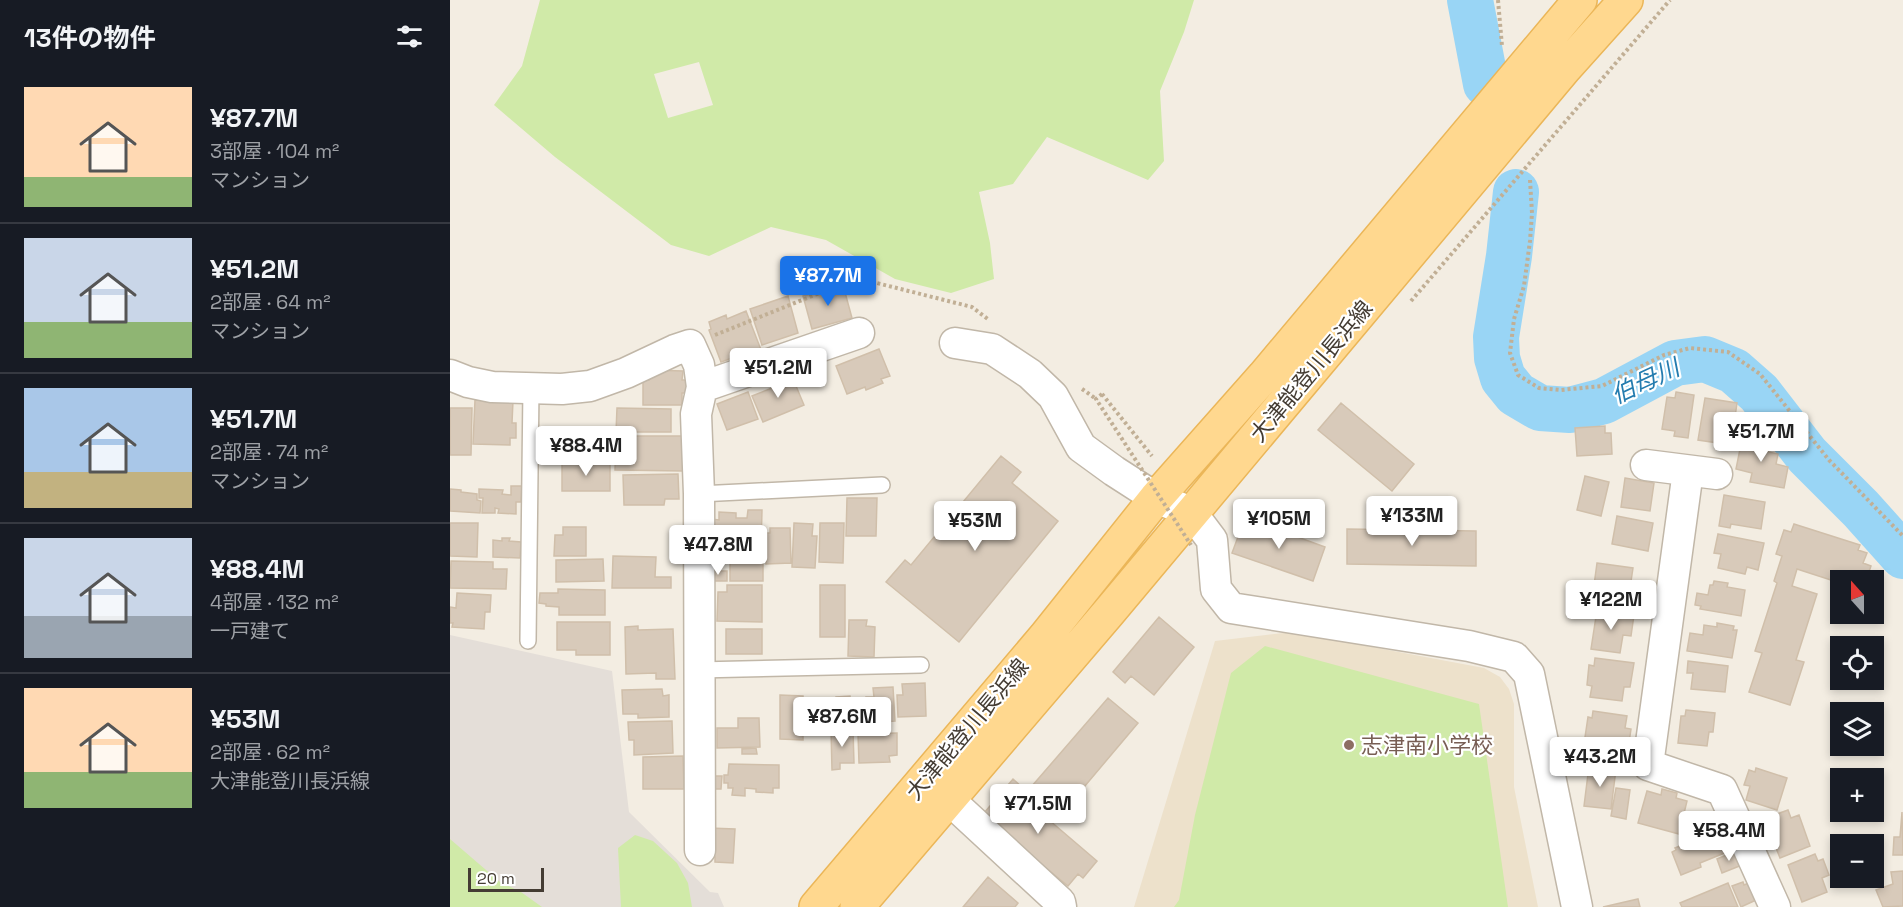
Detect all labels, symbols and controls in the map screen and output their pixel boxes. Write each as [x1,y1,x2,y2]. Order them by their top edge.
icon: filters [393,20,426,53]
text: 13件の物件 [24,21,156,55]
text: ¥87.7M [210,101,298,135]
icon: home [72,111,144,183]
text: 3部屋 · 104 m² [210,138,339,164]
text: マンション [210,167,310,193]
text: ¥51.2M [210,252,299,286]
pin: ¥87.7M [779,256,877,307]
icon: home [72,262,144,334]
text: ¥87.7M [794,262,862,288]
text: 2部屋 · 64 m² [210,289,330,315]
street label: 大津能登川長浜線 [1244,295,1378,447]
text: マンション [210,318,310,344]
pin: ¥51.2M [729,348,827,399]
water label: 伯母川 [1606,350,1687,410]
text: ¥51.2M [744,354,812,380]
text: ¥51.7M [210,402,297,436]
icon: home [72,412,144,484]
pin: ¥51.7M [1712,412,1810,463]
text: ¥51.7M [1727,418,1795,444]
pin: ¥88.4M [537,426,635,477]
text: ¥88.4M [550,432,622,458]
text: 2部屋 · 74 m² [210,439,328,465]
text: マンション [210,468,310,494]
pin: ¥133M [1370,496,1454,547]
pin: ¥105M [1237,499,1321,550]
pin: ¥53M [939,501,1011,552]
text: ¥133M [1380,502,1444,528]
text: ¥105M [1247,505,1311,531]
text: ¥53M [948,507,1002,533]
pin: ¥47.8M [669,525,767,576]
text: ¥47.8M [683,531,753,557]
text: ¥88.4M [210,552,305,586]
icon: home [72,562,144,634]
north arrow [1830,570,1884,624]
map controls [1830,570,1884,888]
pin: ¥122M [1569,580,1653,631]
text: ¥122M [1580,586,1642,612]
text: 4部屋 · 132 m² [210,589,339,615]
text: 一戸建て [210,618,290,644]
button: locate [1830,636,1884,690]
street label: 大津能登川長浜線 [900,653,1034,805]
pin: ¥87.6M [793,697,891,748]
text: ¥53M [210,702,280,736]
button: layers [1830,702,1884,756]
text: ¥87.6M [807,703,877,729]
icon: home [72,712,144,784]
place label: 志津南小学校 [1361,731,1493,759]
pin: ¥43.2M [1551,737,1649,788]
marker: 志津南小学校 [1342,738,1356,752]
text: 2部屋 · 62 m² [210,739,330,765]
text: ¥43.2M [1564,743,1636,769]
text: 大津能登川長浜線 [210,768,370,794]
button: + [1830,768,1884,822]
pin: ¥71.5M [989,784,1087,835]
text: ¥71.5M [1004,790,1072,816]
pin: ¥58.4M [1680,811,1778,862]
text: ¥58.4M [1693,817,1765,843]
button: − [1830,834,1884,888]
scale bar [468,865,544,892]
text: 20 m [477,868,515,889]

